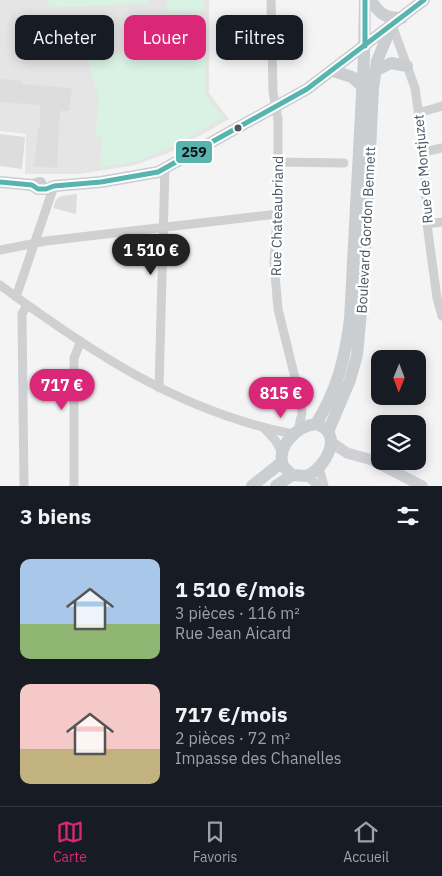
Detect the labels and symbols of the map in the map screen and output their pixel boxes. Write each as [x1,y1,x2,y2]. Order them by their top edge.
street label: Rue de Montjuzet [409,114,437,224]
unlabelled marker [233,123,243,133]
line badge: 259 [175,140,213,164]
text: 259 [181,143,207,161]
street label: Boulevard Gordon Bennett [353,146,379,314]
street label: Rue Chateaubriand [267,156,287,276]
pin: 1 510 € [105,234,197,276]
north arrow [371,350,426,405]
pin: 717 € [27,368,97,411]
pin: 815 € [246,376,316,419]

